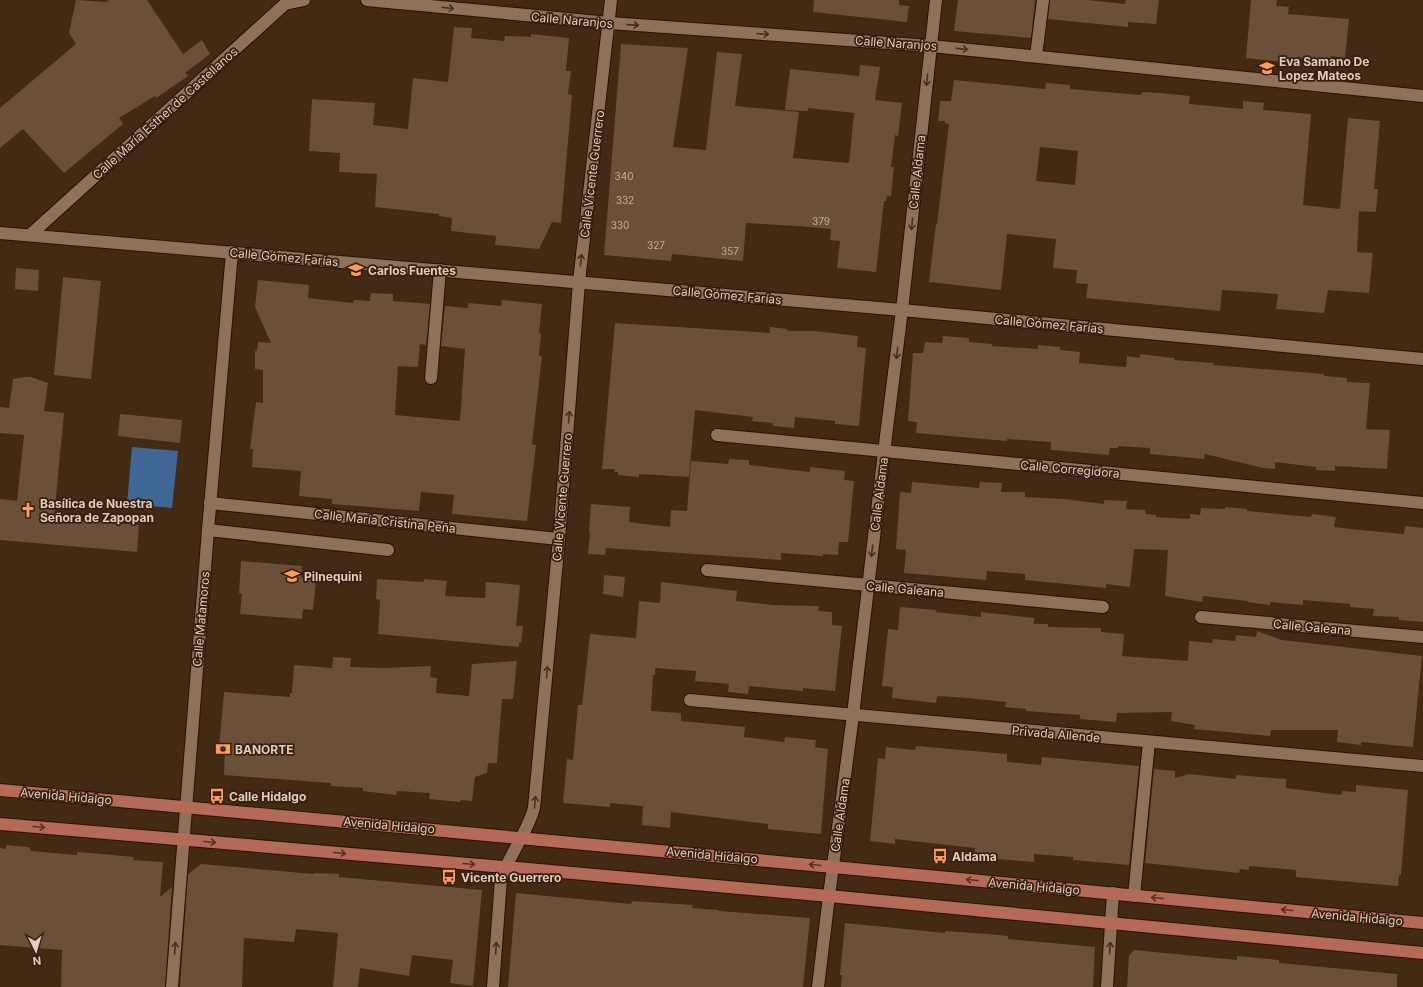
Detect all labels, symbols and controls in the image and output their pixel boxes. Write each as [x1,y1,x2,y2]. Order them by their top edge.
one-way arrow [441,4,454,12]
street label: Calle Naranjos [530,9,614,31]
one-way arrow [626,22,639,29]
one-way arrow [756,30,769,38]
street label: Calle Naranjos [854,33,938,53]
street label: Calle María Esther de Castellanos [89,44,241,182]
one-way arrow [955,45,968,52]
place label: Eva Samano De Lopez Mateos [1279,54,1369,83]
school or university icon: Eva Samano De Lopez Mateos [1258,59,1276,77]
one-way arrow [924,74,931,87]
street label: Calle Vicente Guerrero [577,109,607,239]
street label: Calle Aldama [906,134,928,210]
house number: 340 [615,170,633,182]
house number: 332 [616,194,634,206]
house number: 379 [812,215,830,227]
one-way arrow [908,217,915,230]
house number: 330 [611,219,629,231]
house number: 327 [647,239,665,251]
street label: Calle Gómez Farías [229,245,339,269]
house number: 357 [721,245,739,257]
one-way arrow [578,254,585,267]
school or university icon: Carlos Fuentes [347,261,365,279]
place label: Carlos Fuentes [368,263,456,278]
street label: Calle Gómez Farías [672,283,782,307]
street label: Calle Gómez Farías [994,312,1104,336]
one-way arrow [893,346,901,359]
one-way arrow [565,411,572,424]
street label: Calle Vicente Guerrero [549,432,575,562]
street label: Calle Aldama [867,456,891,532]
street label: Calle Corregidora [1020,457,1120,481]
place label: Basílica de Nuestra Señora de Zapopan [40,496,154,525]
church icon: Basílica de Nuestra Señora de Zapopan [19,501,37,519]
street label: Calle María Cristina Peña [314,506,456,536]
one-way arrow [868,544,876,557]
school or university icon: Pilnequini [283,567,301,585]
place label: Pilnequini [304,569,362,584]
street label: Calle Matamoros [189,571,213,667]
street label: Calle Galeana [866,578,944,600]
street label: Calle Galeana [1273,616,1351,638]
one-way arrow [543,666,551,679]
street label: Privada Allende [1011,723,1101,745]
bank icon: BANORTE [214,740,232,758]
place label: BANORTE [235,742,293,757]
street label: Calle Aldama [827,777,853,853]
street label: Avenida Hidalgo [20,785,112,807]
bus stop icon: Calle Hidalgo [208,787,226,805]
place label: Calle Hidalgo [229,789,306,804]
one-way arrow [531,796,539,809]
street label: Avenida Hidalgo [343,814,435,836]
one-way arrow [32,824,45,831]
one-way arrow [203,839,216,846]
street label: Avenida Hidalgo [666,844,758,866]
bus stop icon: Aldama [931,847,949,865]
one-way arrow [333,849,346,857]
place label: Aldama [952,849,997,864]
one-way arrow [462,860,475,867]
one-way arrow [809,861,822,869]
bus stop icon: Vicente Guerrero [440,868,458,886]
place label: Vicente Guerrero [461,870,561,885]
street label: Avenida Hidalgo [988,875,1080,897]
one-way arrow [966,876,979,884]
one-way arrow [1151,895,1164,902]
street label: Avenida Hidalgo [1311,906,1403,928]
one-way arrow [1281,907,1294,914]
north arrow [16,931,56,971]
one-way arrow [171,942,178,955]
one-way arrow [492,942,499,955]
one-way arrow [1106,942,1113,955]
text: N [32,954,42,968]

